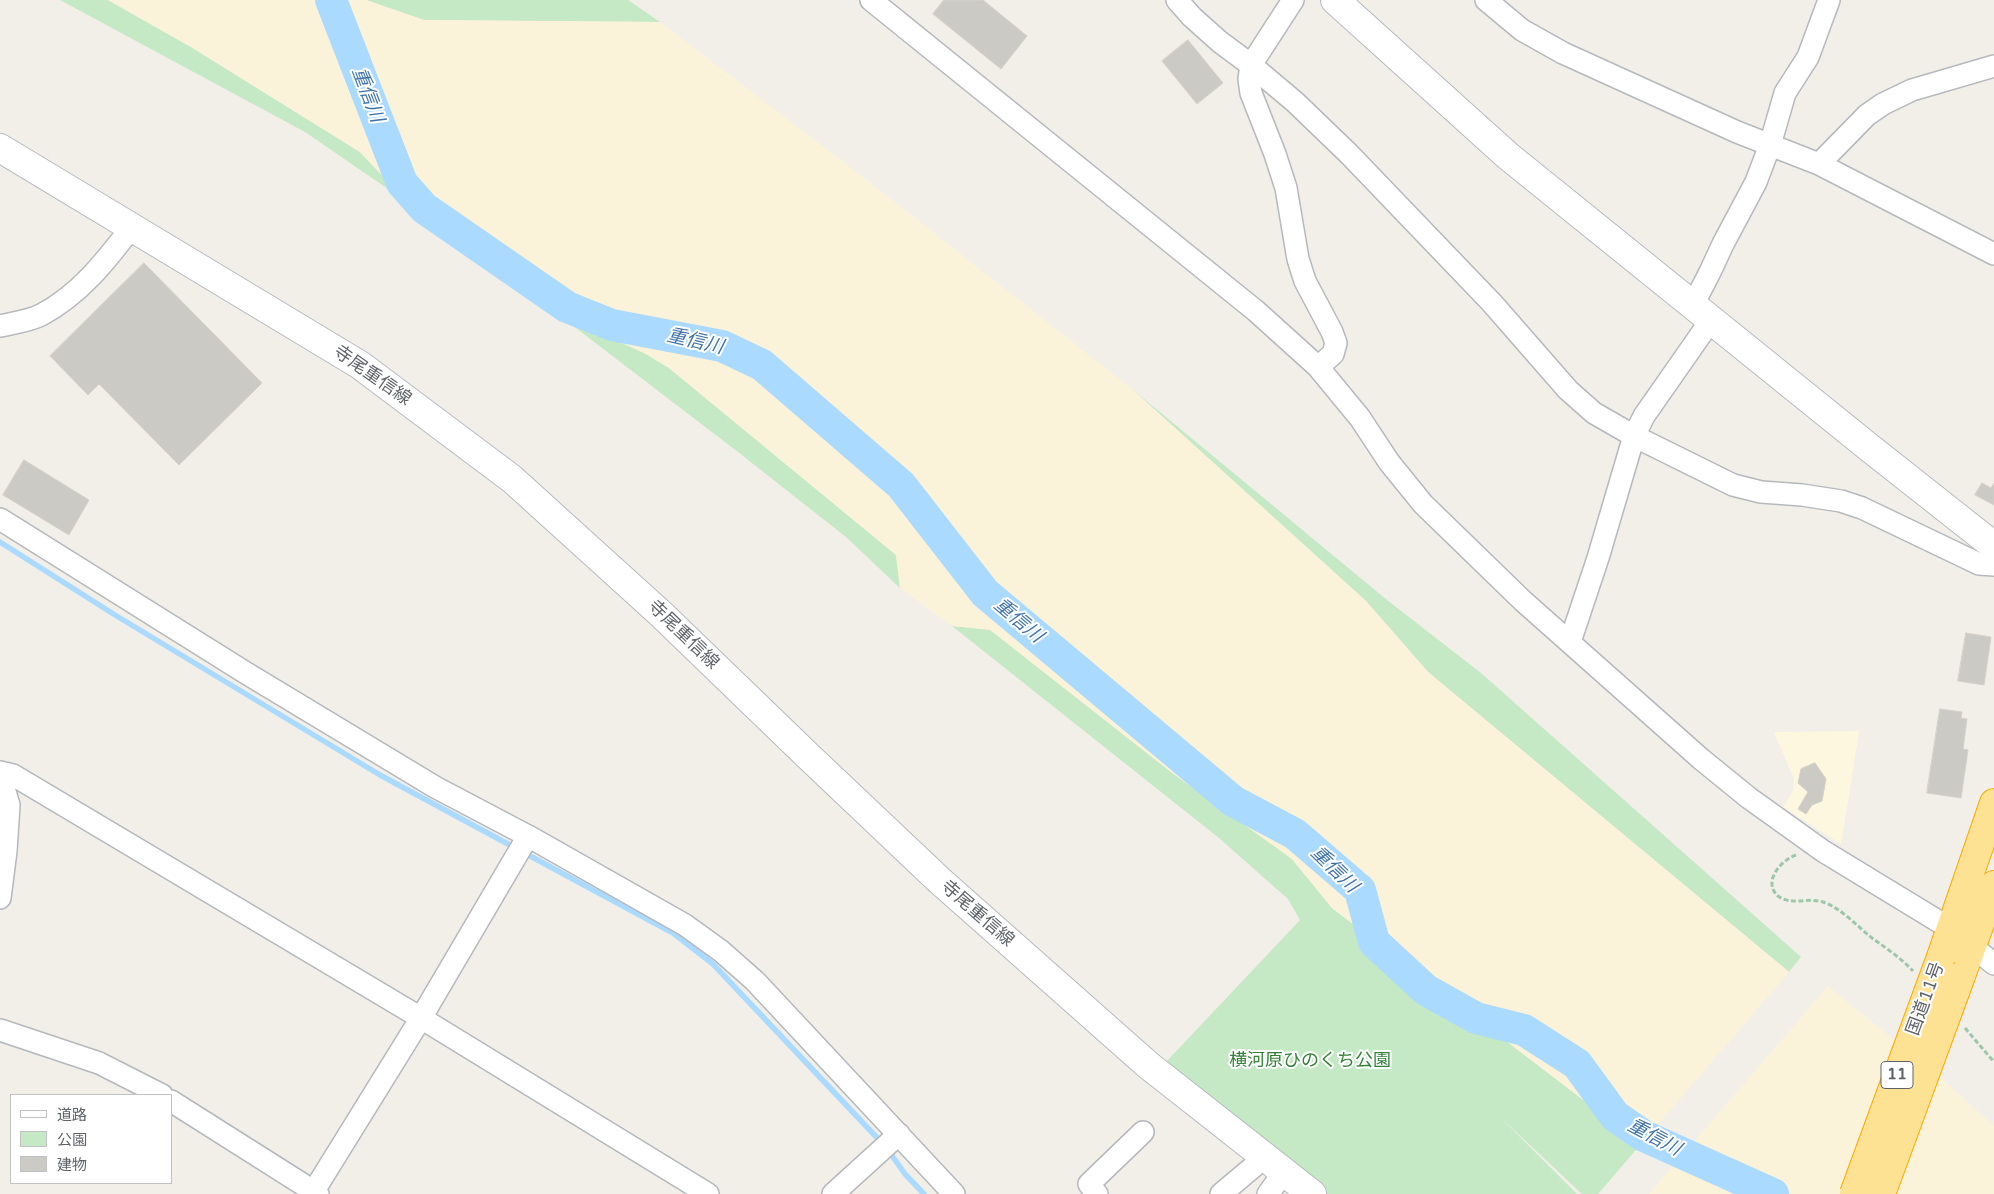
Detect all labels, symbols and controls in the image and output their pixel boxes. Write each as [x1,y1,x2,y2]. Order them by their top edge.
water label: 重信川 [346,64,388,126]
water label: 重信川 [665,324,725,360]
street label: 寺尾重信線 [329,341,415,411]
water label: 重信川 [989,594,1047,648]
street label: 寺尾重信線 [643,596,723,674]
water label: 重信川 [1306,842,1362,898]
street label: 寺尾重信線 [936,876,1018,952]
street label: 国道11号 [1903,959,1949,1039]
park label: 横河原ひのくち公園 [1229,1050,1391,1072]
road number: 11 [1881,1062,1913,1088]
legend [10,1094,172,1184]
text: 道路 [57,1106,87,1124]
water label: 重信川 [1623,1115,1685,1161]
text: 公園 [57,1131,87,1149]
text: 建物 [57,1156,87,1174]

